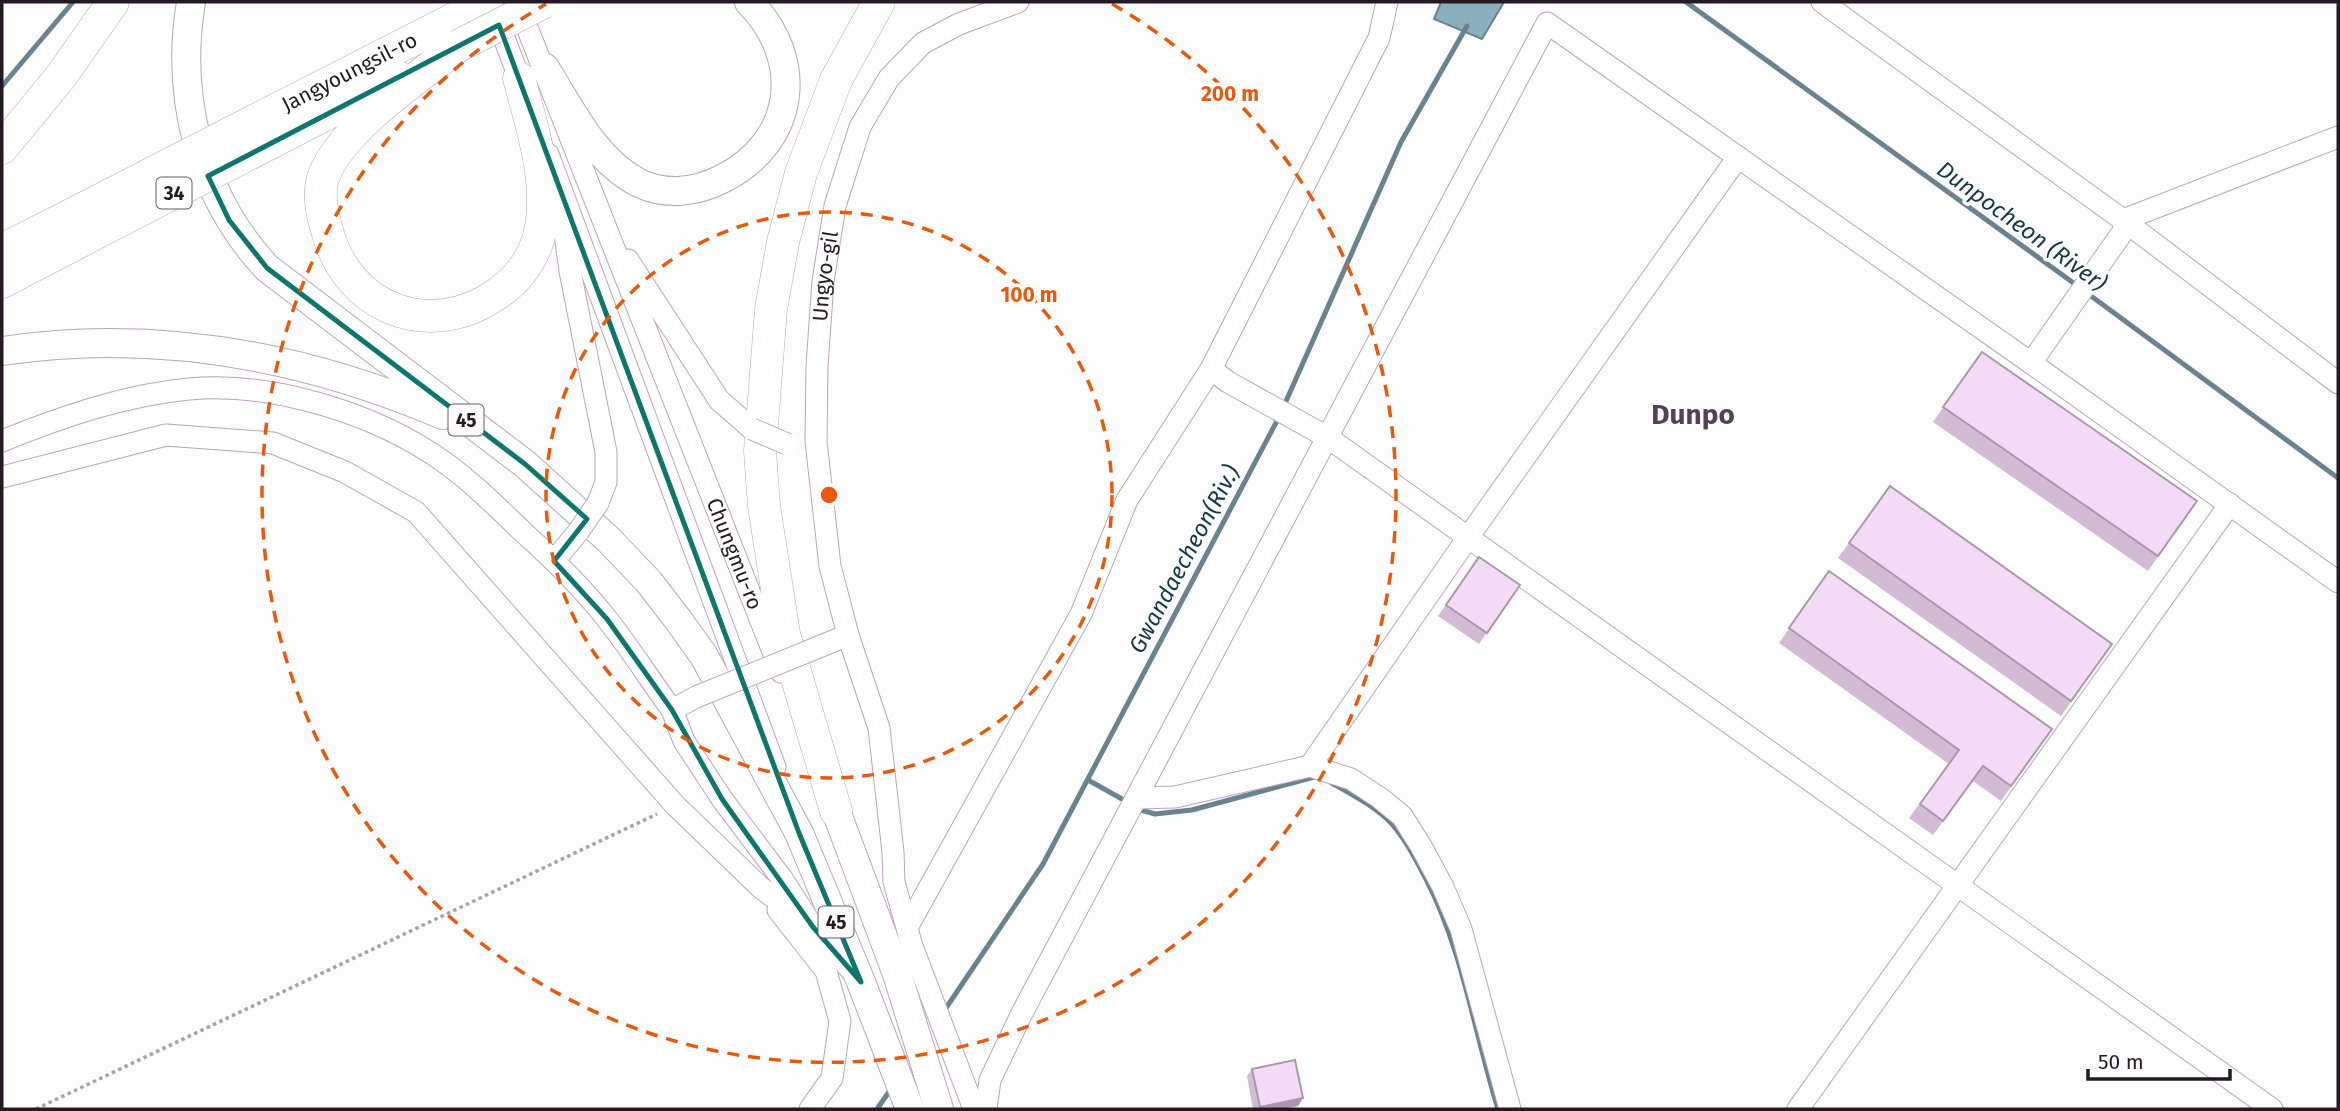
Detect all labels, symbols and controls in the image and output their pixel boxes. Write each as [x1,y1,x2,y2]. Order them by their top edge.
street label: Jangyoungsil-ro [277,27,422,118]
text: 200 m [1201,81,1259,107]
water label: Dunpocheon (River) [1932,155,2112,297]
road number: 34 [156,178,192,209]
street label: Ungyo-gil [807,229,844,322]
text: 100 m [1000,282,1058,308]
district label: Dunpo [1651,398,1735,431]
road number: 45 [448,404,484,436]
water label: Gwandaecheon(Riv.) [1123,460,1245,658]
centre of rings [817,483,841,507]
street label: Chungmu-ro [701,494,768,613]
road number: 45 [818,906,854,938]
scale bar [2088,1038,2230,1082]
text: 50 m [2098,1049,2144,1075]

